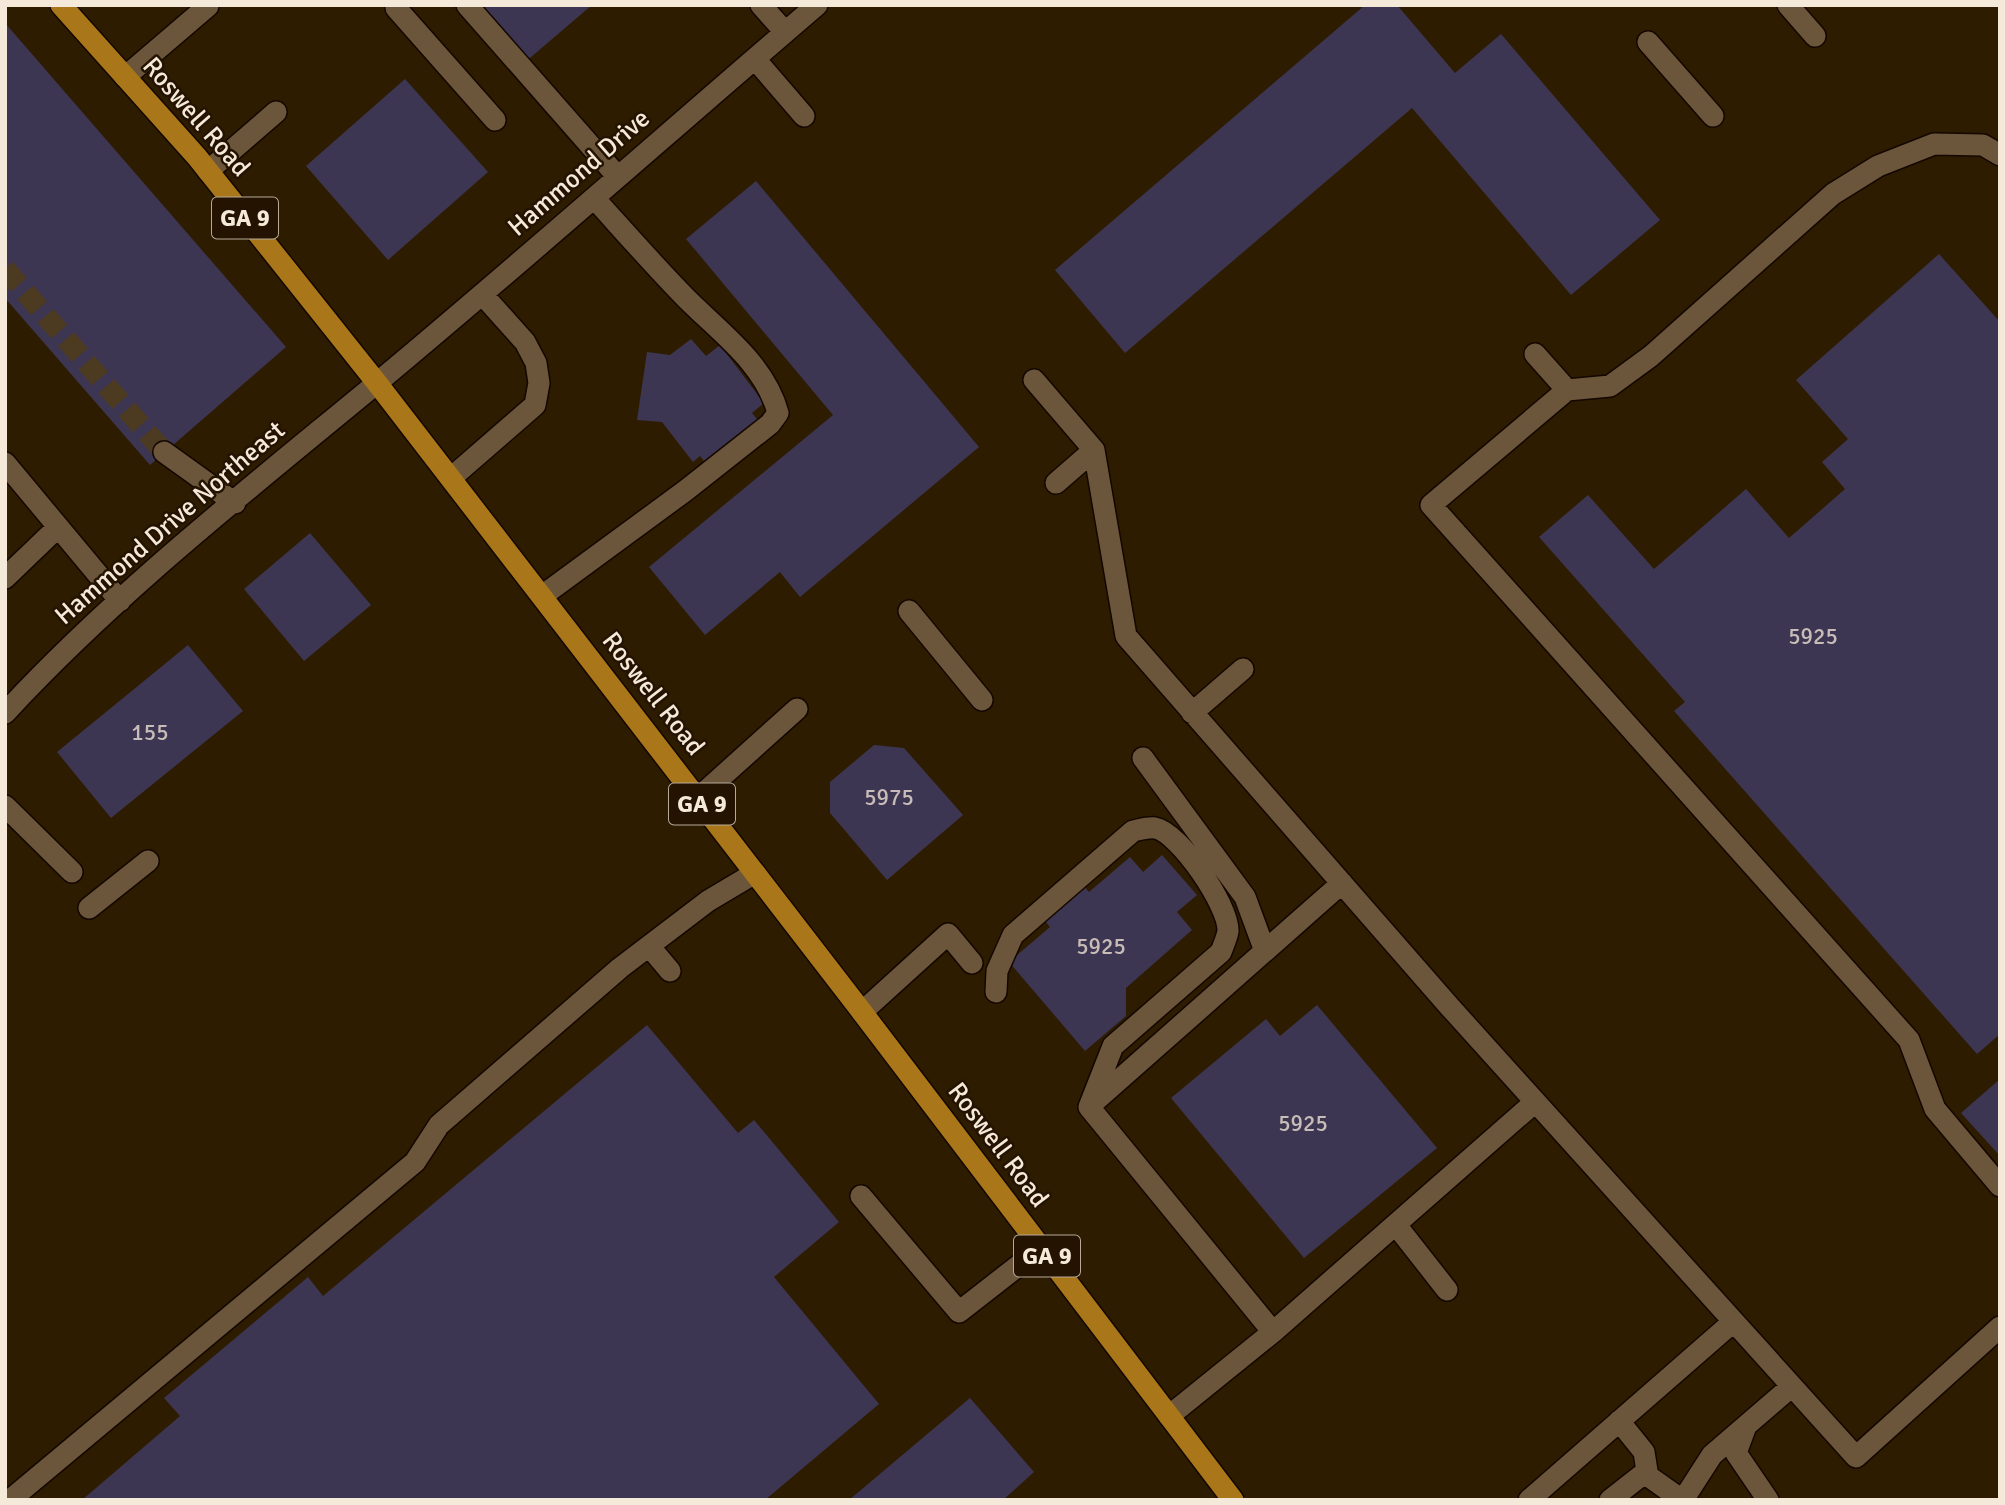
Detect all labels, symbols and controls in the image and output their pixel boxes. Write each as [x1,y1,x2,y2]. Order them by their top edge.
street label: Roswell Road [135,51,257,183]
street label: Hammond Drive [502,103,656,243]
road number: GA 9 [212,198,278,238]
street label: Hammond Drive Northeast [48,414,292,632]
house number: 5925 [1788,622,1838,651]
street label: Roswell Road [595,626,711,762]
house number: 155 [131,718,169,747]
house number: 5975 [864,783,914,812]
road number: GA 9 [669,784,735,824]
house number: 5925 [1076,932,1126,961]
street label: Roswell Road [941,1076,1055,1214]
house number: 5925 [1278,1109,1328,1138]
road number: GA 9 [1014,1236,1080,1276]

